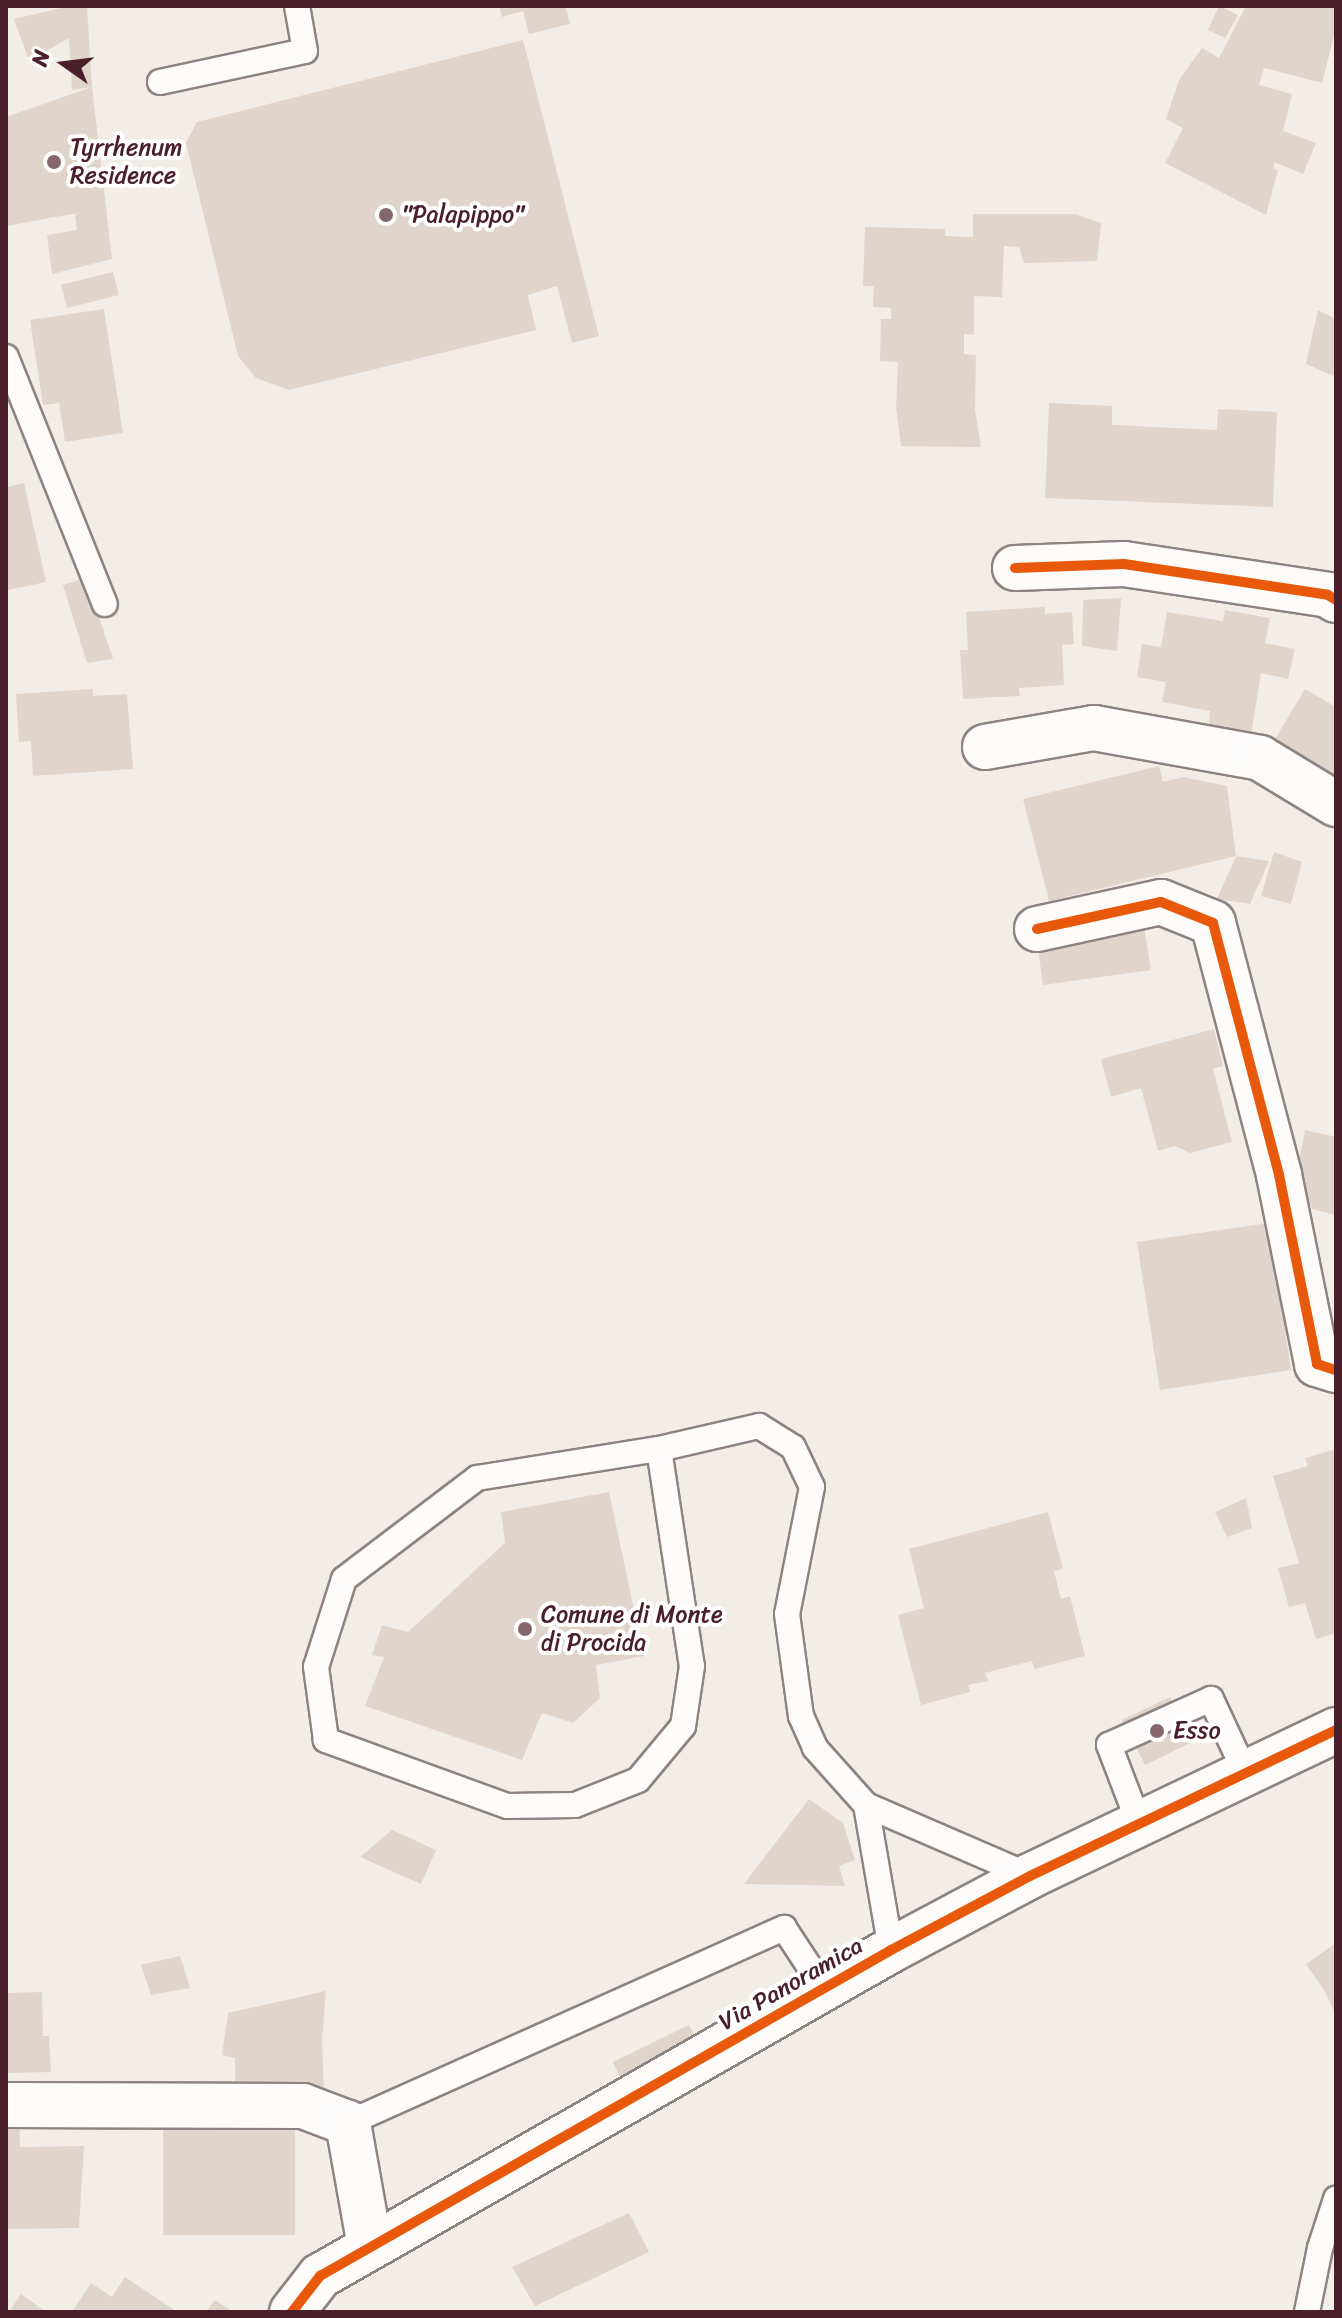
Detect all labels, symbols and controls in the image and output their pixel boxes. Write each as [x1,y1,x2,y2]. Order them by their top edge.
north arrow [24,24,104,104]
text: N [19,46,61,70]
place label: Tyrrhenum Residence [70,134,182,190]
marker: Tyrrhenum Residence [45,153,63,171]
place label: "Palapippo" [402,201,524,229]
marker: "Palapippo" [377,206,395,224]
place label: Comune di Monte di Procida [541,1601,723,1657]
marker: Comune di Monte di Procida [516,1620,534,1638]
place label: Esso [1173,1717,1221,1745]
marker: Esso [1148,1722,1166,1740]
street label: Via Panoramica [714,1931,868,2037]

